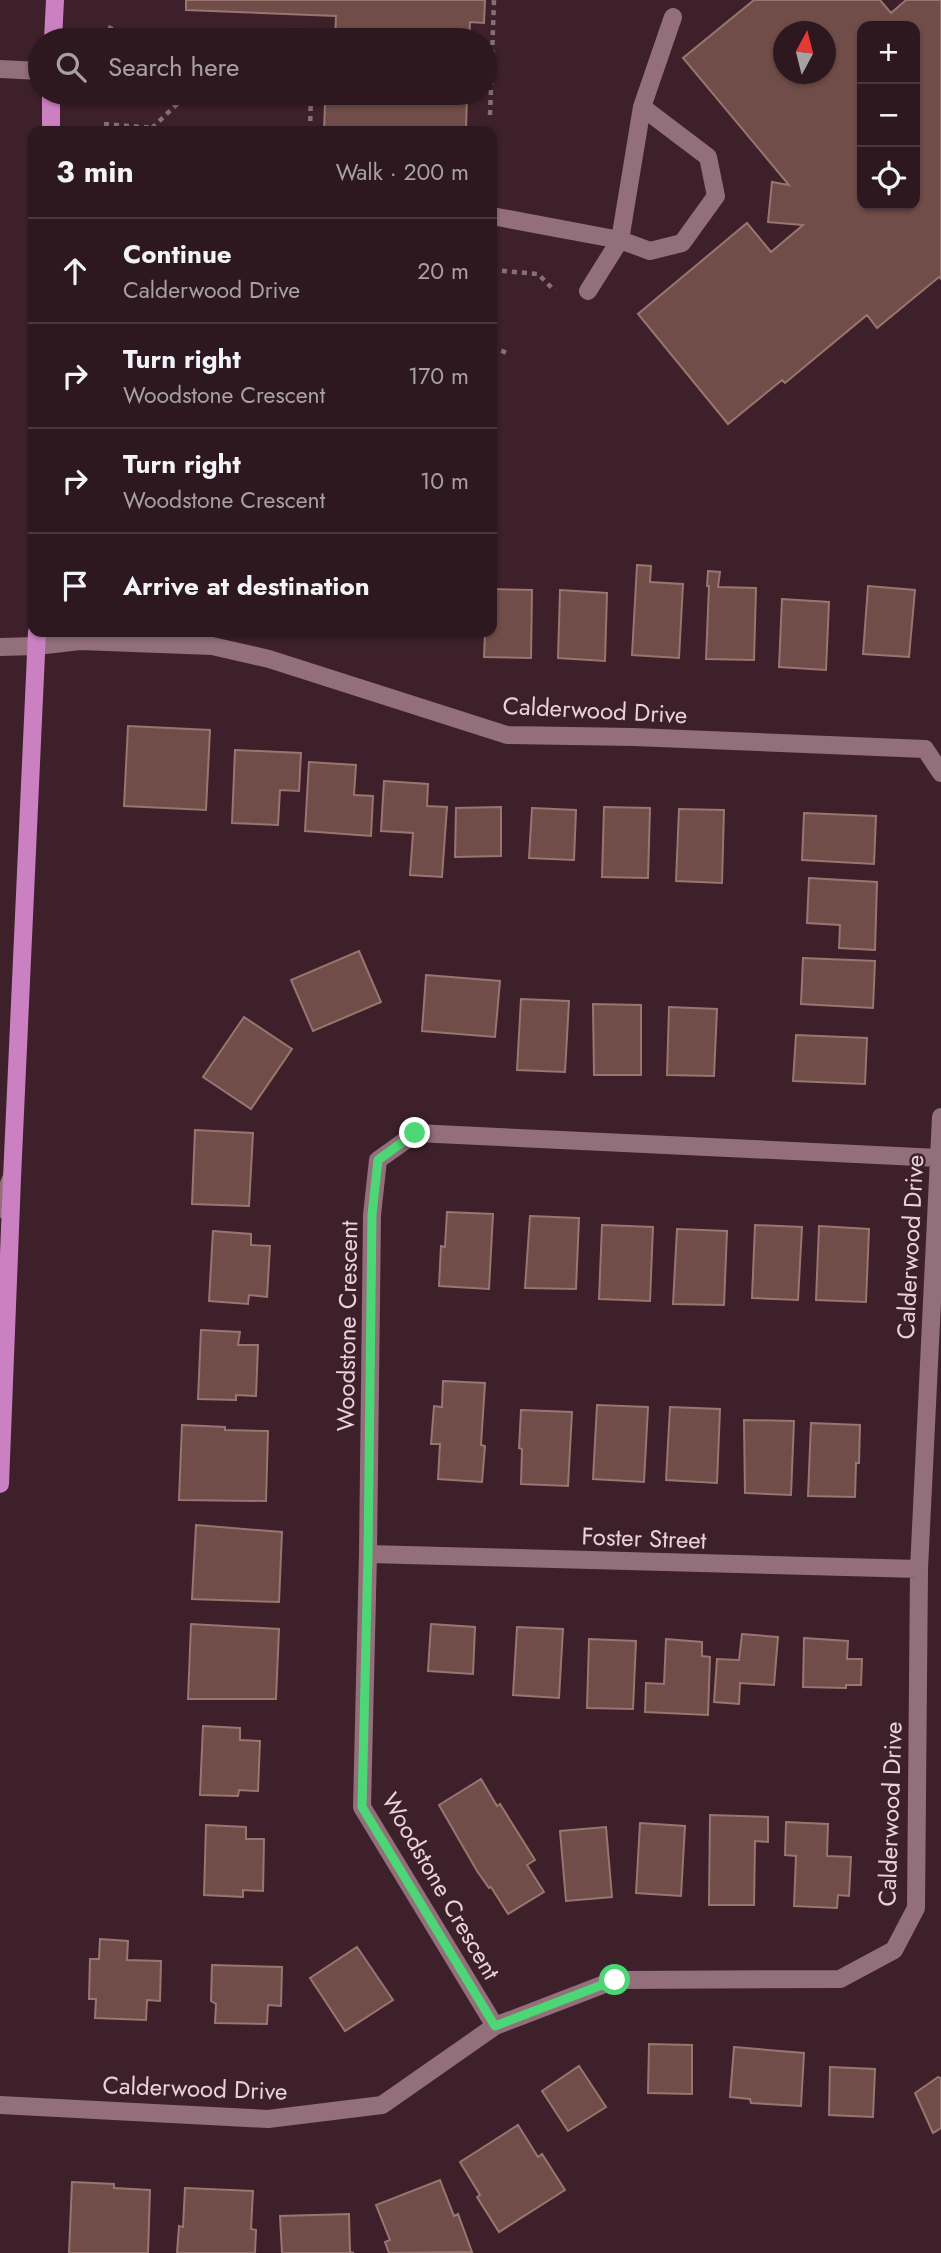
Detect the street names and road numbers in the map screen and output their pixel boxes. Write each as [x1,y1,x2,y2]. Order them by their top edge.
street label: Calderwood Drive [502,688,688,732]
street label: Calderwood Drive [888,1154,932,1340]
street label: Woodstone Crescent [328,1220,366,1432]
street label: Foster Street [581,1518,707,1558]
street label: Calderwood Drive [869,1721,911,1907]
street label: Woodstone Crescent [373,1786,509,1986]
street label: Calderwood Drive [102,2067,288,2109]

